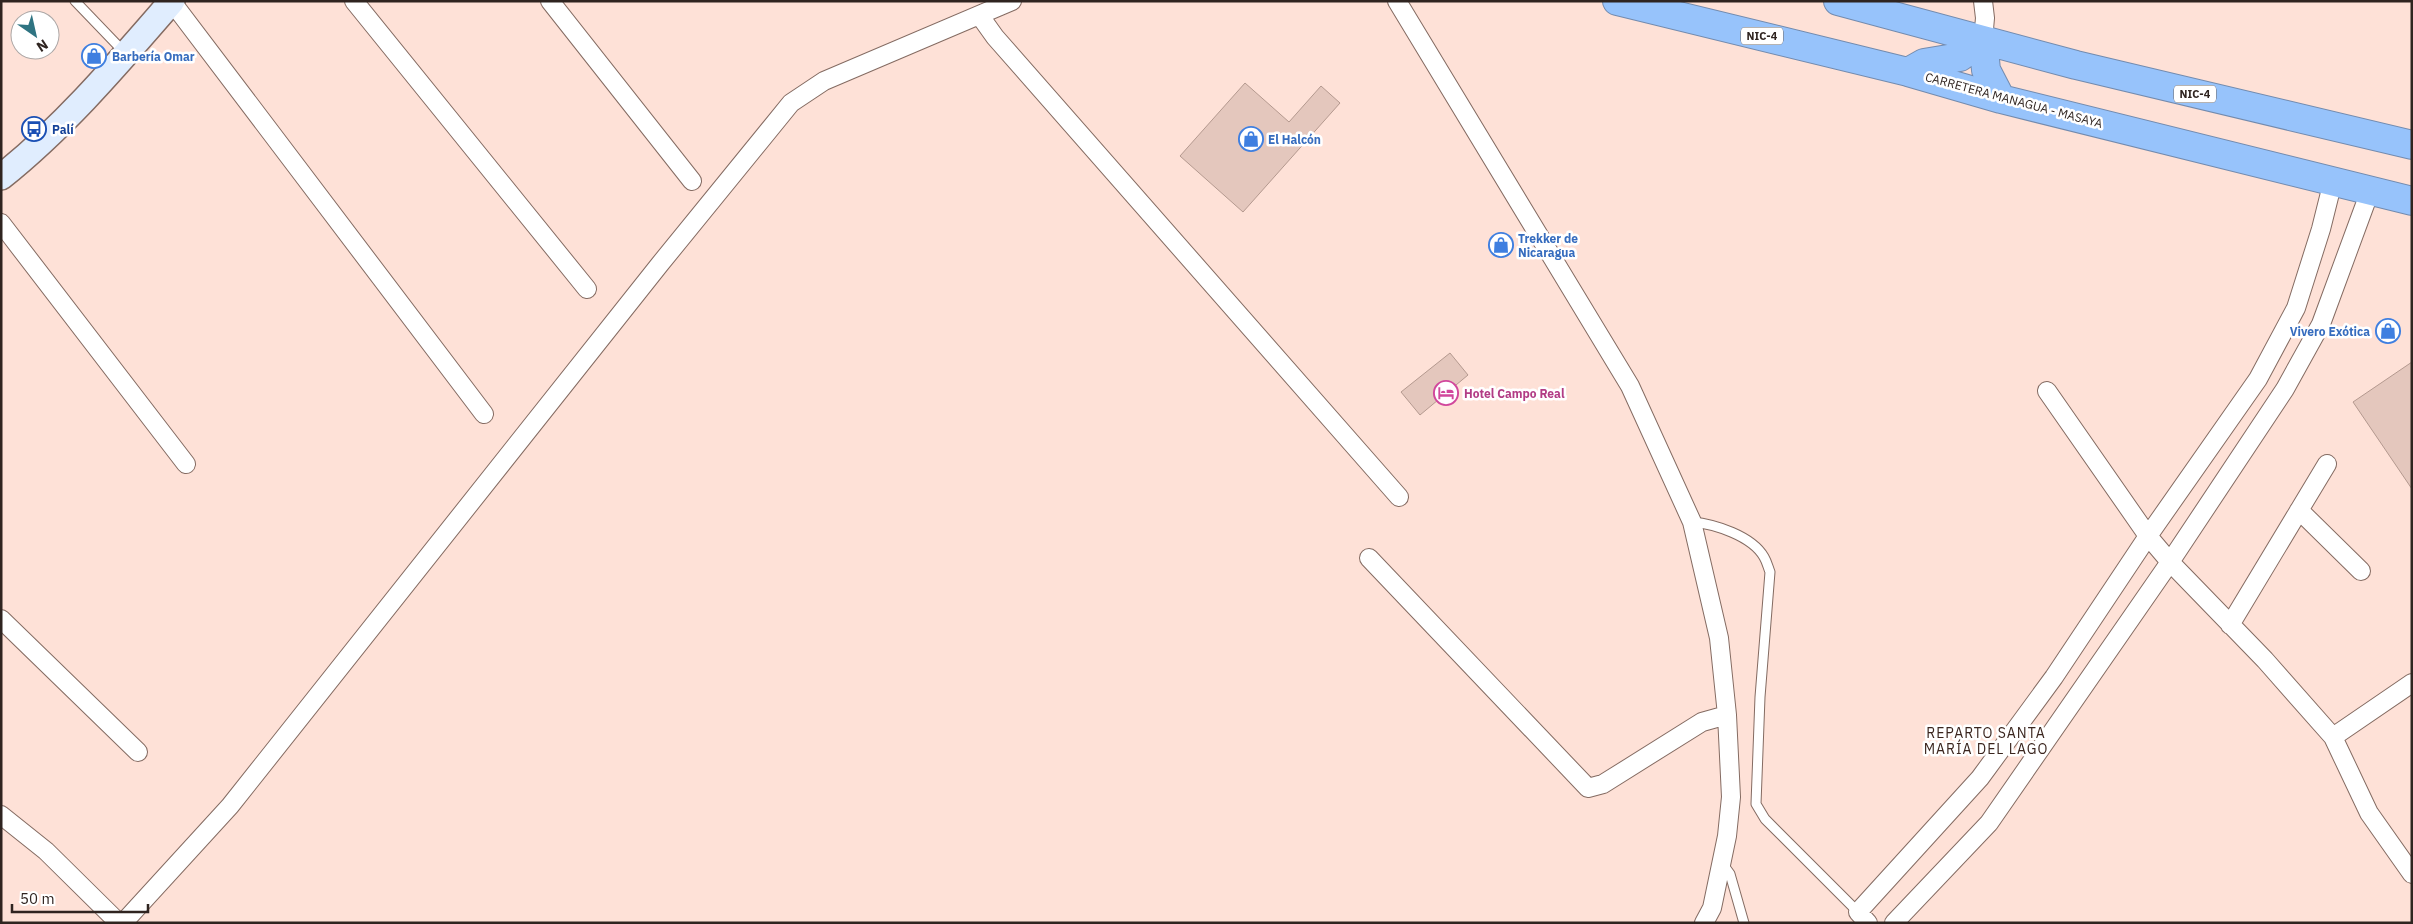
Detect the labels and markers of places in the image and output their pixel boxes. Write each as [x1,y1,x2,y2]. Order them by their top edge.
shop icon: Barbería Omar [81,43,107,69]
place label: Barbería Omar [112,49,195,64]
bus stop icon: Palí [21,116,47,142]
place label: Palí [52,122,74,137]
shop icon: El Halcón [1238,126,1264,152]
place label: El Halcón [1268,132,1321,147]
place label: Trekker de Nicaragua [1518,231,1578,260]
shop icon: Trekker de Nicaragua [1488,232,1514,258]
shop icon: Vivero Exótica [2375,318,2401,344]
place label: Vivero Exótica [2290,324,2370,339]
hotel icon: Hotel Campo Real [1433,380,1459,406]
place label: Hotel Campo Real [1464,386,1565,401]

